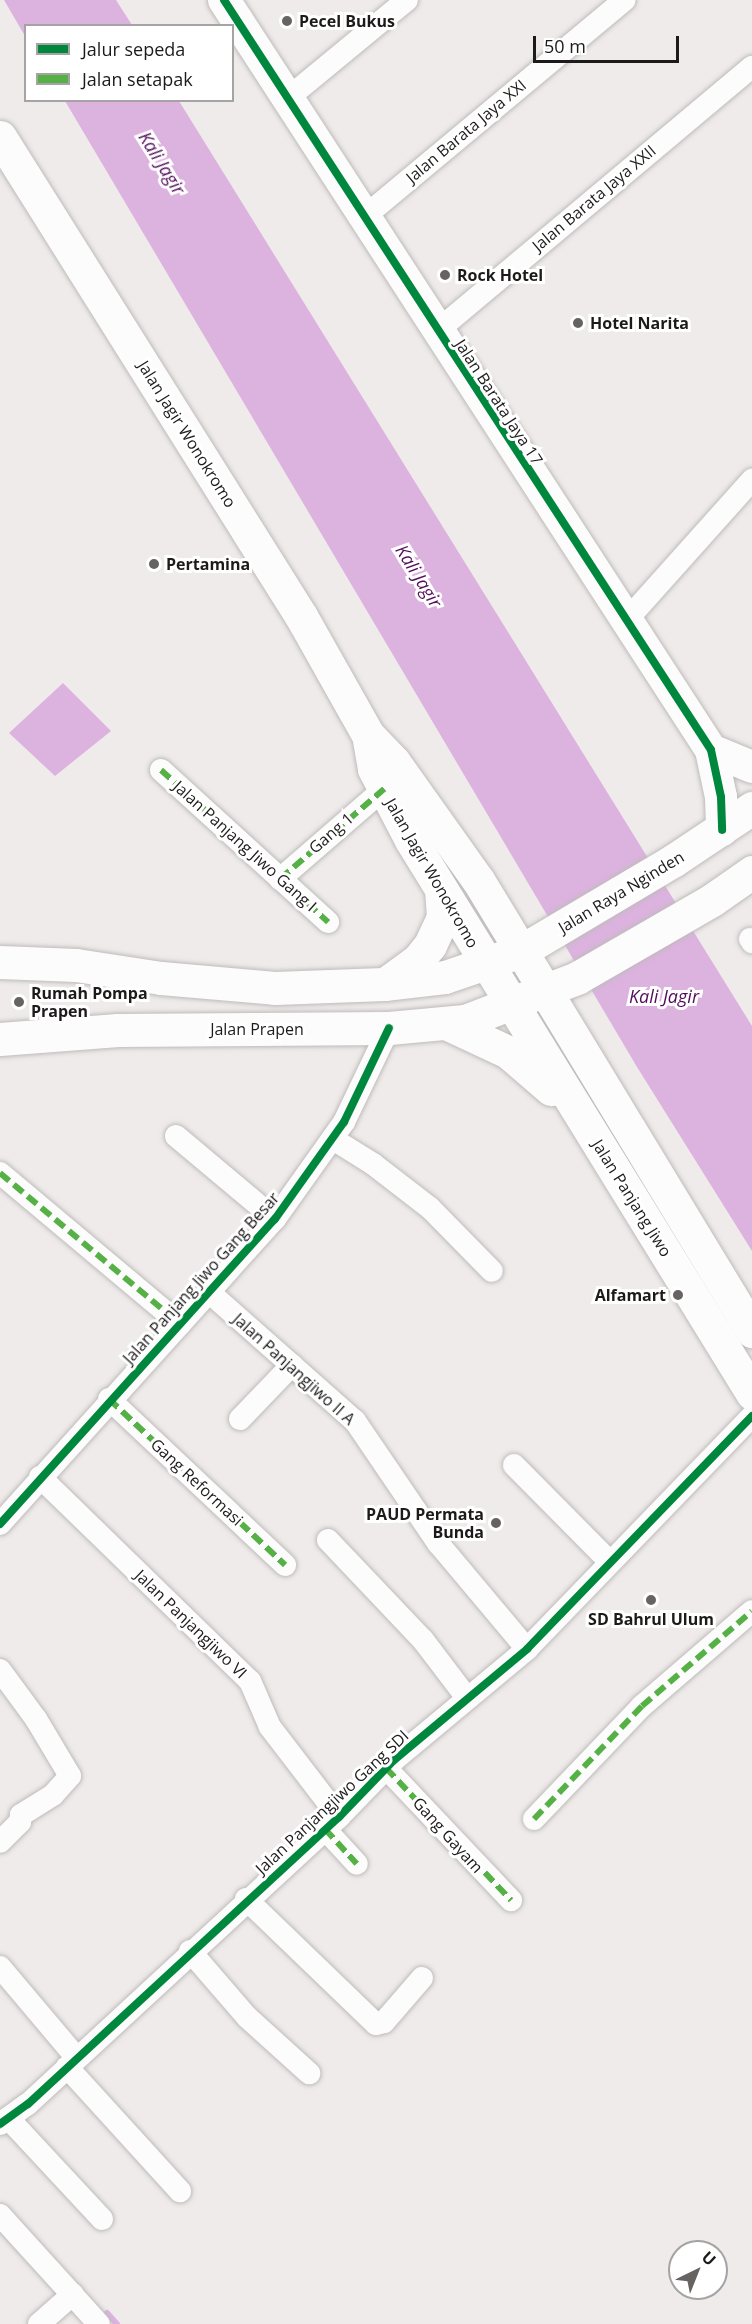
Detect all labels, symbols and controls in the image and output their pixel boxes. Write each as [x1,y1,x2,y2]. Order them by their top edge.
place label: Pecel Bukus [299,11,395,31]
marker: Pecel Bukus [280,14,294,28]
legend [24,24,234,102]
scale bar [536,24,682,62]
text: 50 m [544,34,586,58]
text: Jalur sepeda [82,37,185,61]
text: Jalan setapak [82,67,193,91]
street label: Jalan Barata Jaya XXI [402,75,530,187]
water label: Kali Jagir [134,128,190,198]
street label: Jalan Barata Jaya XXII [528,141,660,255]
place label: Rock Hotel [457,265,543,285]
marker: Rock Hotel [438,268,452,282]
place label: Hotel Narita [590,313,689,333]
marker: Hotel Narita [571,316,585,330]
street label: Jalan Barata Jaya 17 [451,336,547,468]
street label: Jalan Jagir Wonokromo [134,357,240,511]
water label: Kali Jagir [391,541,447,611]
place label: Pertamina [166,554,250,574]
marker: Pertamina [147,557,161,571]
street label: Jalan Panjang Jiwo Gang I [169,777,321,915]
street label: Jalan Jagir Wonokromo [381,795,483,951]
street label: Gang 1 [305,809,357,857]
street label: Jalan Raya Nginden [555,847,687,937]
place label: Rumah Pompa Prapen [31,983,148,1021]
water label: Kali Jagir [629,985,699,1007]
marker: Rumah Pompa Prapen [12,995,26,1009]
street label: Jalan Prapen [210,1019,304,1039]
street label: Jalan Panjang Jiwo [588,1136,676,1260]
street label: Jalan Panjang Jiwo Gang Besar [119,1188,283,1368]
place label: Alfamart [595,1285,666,1305]
marker: Alfamart [671,1288,685,1302]
street label: Jalan Panjangjiwo II A [229,1309,359,1429]
street label: Gang Reformasi [147,1434,247,1530]
place label: PAUD Permata Bunda [366,1504,484,1542]
marker: PAUD Permata Bunda [489,1516,503,1530]
street label: Jalan Panjangjiwo VI [131,1566,251,1682]
marker: SD Bahrul Ulum [644,1593,658,1607]
place label: SD Bahrul Ulum [588,1609,714,1629]
street label: Jalan Panjangjiwo Gang SDI [252,1726,412,1878]
street label: Gang Gayam [409,1793,487,1877]
north arrow [668,2240,728,2300]
text: U [697,2246,721,2270]

